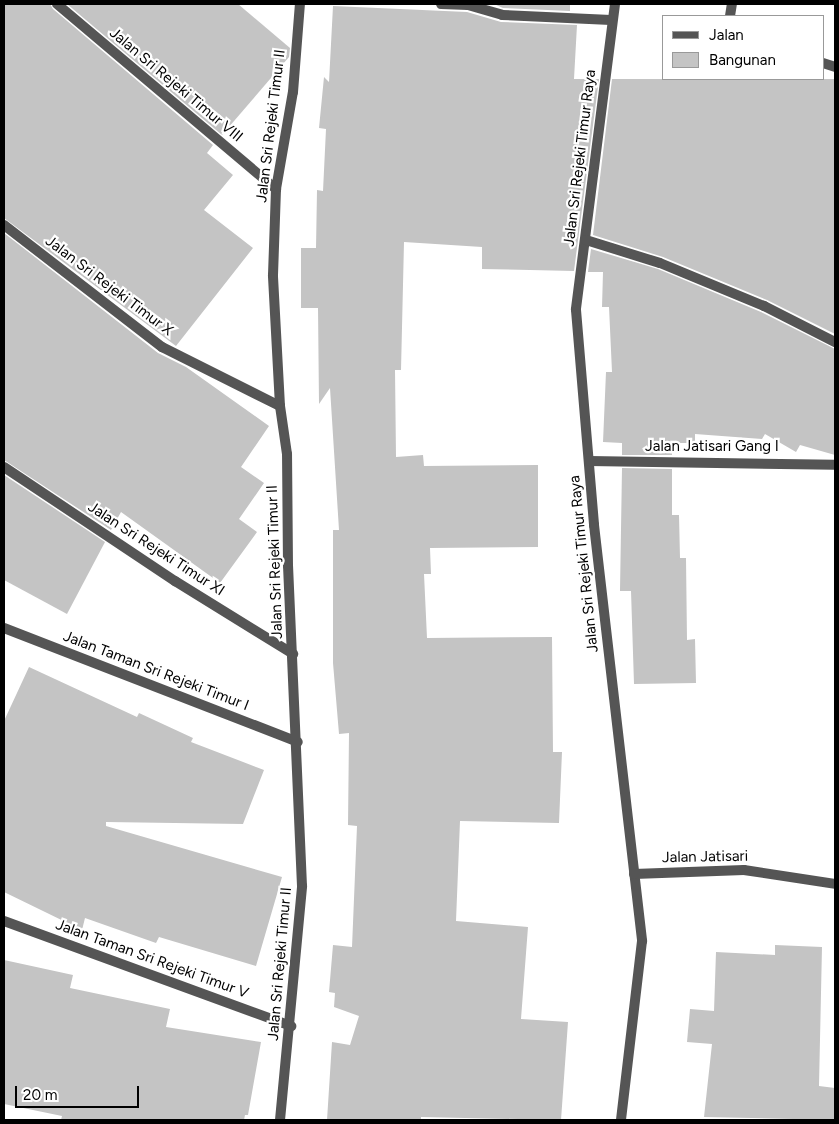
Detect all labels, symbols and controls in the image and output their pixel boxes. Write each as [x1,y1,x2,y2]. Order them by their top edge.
legend [662,15,824,80]
street label: Jalan Sri Rejeki Timur VIII [106,24,246,146]
text: Jalan [709,26,744,44]
street label: Jalan Sri Rejeki Timur II [253,49,289,203]
text: Bangunan [709,51,776,69]
street label: Jalan Sri Rejeki Timur Raya [560,69,600,247]
street label: Jalan Sri Rejeki Timur X [42,232,176,340]
street label: Jalan Jatisari Gang I [645,438,779,456]
street label: Jalan Sri Rejeki Timur Raya [566,475,602,653]
street label: Jalan Sri Rejeki Timur II [263,485,287,639]
street label: Jalan Sri Rejeki Timur XI [84,498,228,600]
street label: Jalan Taman Sri Rejeki Timur I [61,627,251,715]
street label: Jalan Jatisari [662,847,748,867]
street label: Jalan Sri Rejeki Timur II [264,887,296,1041]
street label: Jalan Taman Sri Rejeki Timur V [53,916,251,1002]
scale bar [18,1076,141,1108]
text: 20 m [23,1086,57,1104]

